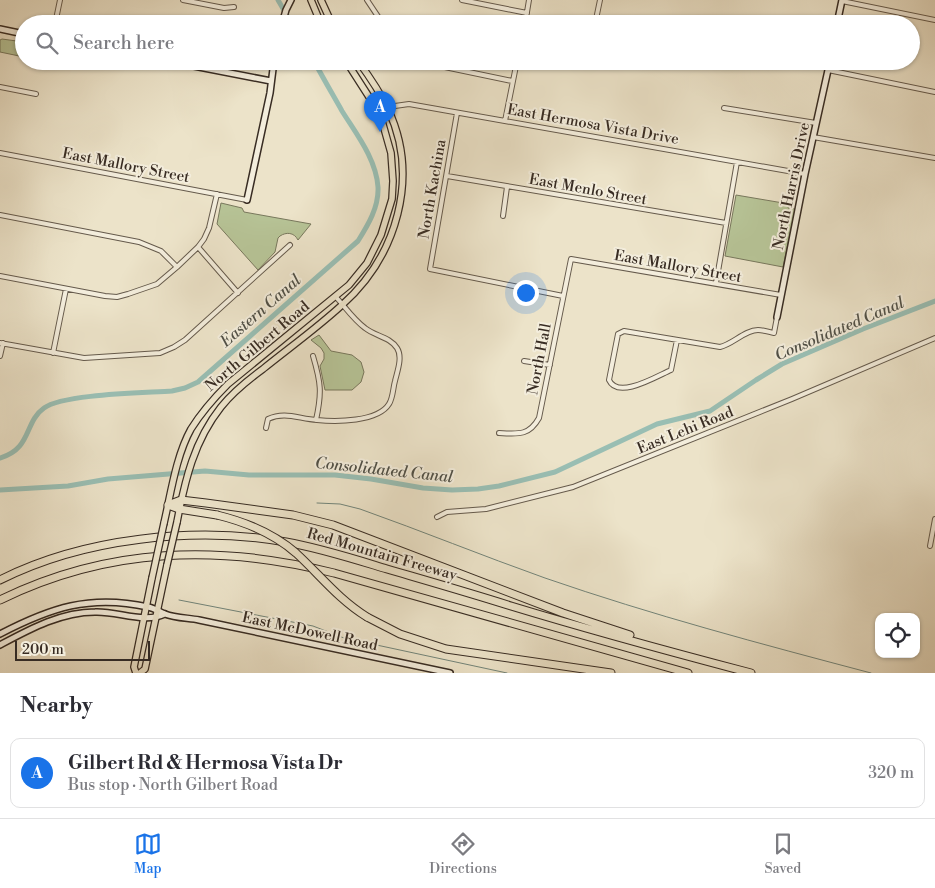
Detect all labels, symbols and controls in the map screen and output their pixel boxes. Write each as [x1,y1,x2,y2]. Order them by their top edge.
search box [15,15,920,70]
icon: search [33,29,61,57]
text: Search here [73,31,174,55]
pin: A [364,91,396,132]
street label: East Hermosa Vista Drive [506,100,680,149]
street label: North Harris Drive [769,121,814,252]
street label: North Kachina [414,137,451,240]
street label: East Mallory Street [61,144,192,187]
street label: East Menlo Street [527,170,649,209]
street label: East Mallory Street [613,246,744,287]
water label: Eastern Canal [215,270,306,352]
your location [513,280,539,306]
water label: Consolidated Canal [772,292,908,365]
street label: North Gilbert Road [201,297,314,396]
street label: North Hall [523,321,556,396]
street label: East Lehi Road [634,402,737,458]
water label: Consolidated Canal [314,453,455,487]
street label: Red Mountain Freeway [305,524,460,585]
street label: East McDowell Road [240,608,380,655]
map controls [875,613,920,658]
button: locate [875,613,920,658]
scale bar [15,638,150,661]
text: 200 m [22,641,64,659]
text: Nearby [20,693,93,719]
text: Gilbert Rd & Hermosa Vista Dr [68,751,343,775]
text: A [31,763,43,783]
text: 320 m [868,763,914,783]
text: Bus stop · North Gilbert Road [68,775,278,795]
tab: Map [134,830,162,878]
tab: Directions [429,830,497,878]
tab: Saved [764,830,801,878]

